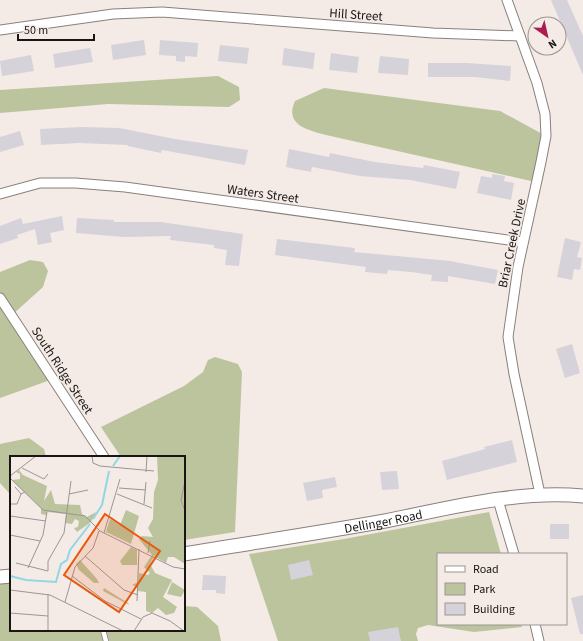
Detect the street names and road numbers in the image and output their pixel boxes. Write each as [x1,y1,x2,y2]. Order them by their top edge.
street label: Hill Street [329,4,384,26]
street label: Waters Street [226,180,300,208]
street label: Briar Creek Drive [494,197,530,290]
street label: South Ridge Street [27,323,98,418]
street label: Dellinger Road [343,505,424,538]

